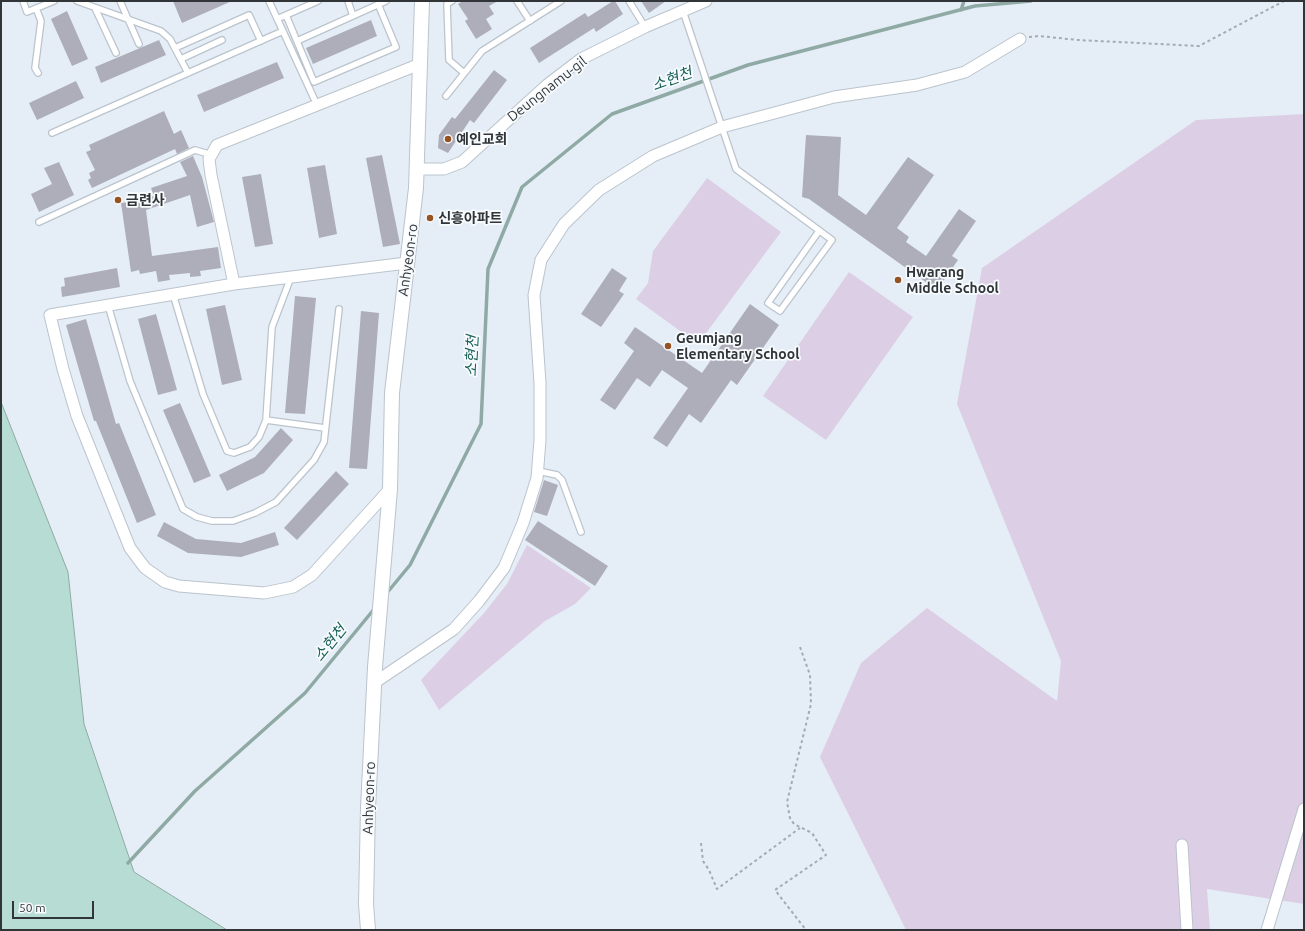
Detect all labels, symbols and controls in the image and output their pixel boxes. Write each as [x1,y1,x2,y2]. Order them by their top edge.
street label: Deungnamu-gil [504,53,590,125]
water label: 소현천 [649,63,695,95]
place label: 예인교회 [456,131,508,147]
marker: 예인교회 [443,134,453,144]
place label: 금련사 [126,192,165,208]
marker: 금련사 [113,195,123,205]
place label: 신흥아파트 [438,210,502,226]
marker: 신흥아파트 [425,213,435,223]
street label: Anhyeon-ro [395,223,421,297]
place label: Hwarang Middle School [906,264,999,296]
marker: Hwarang Middle School [893,275,903,285]
place label: Geumjang Elementary School [676,330,799,362]
water label: 소현천 [462,335,482,377]
marker: Geumjang Elementary School [663,341,673,351]
water label: 소현천 [310,621,350,665]
street label: Anhyeon-ro [359,761,379,835]
scale bar [14,893,96,919]
text: 50 m [19,901,46,914]

